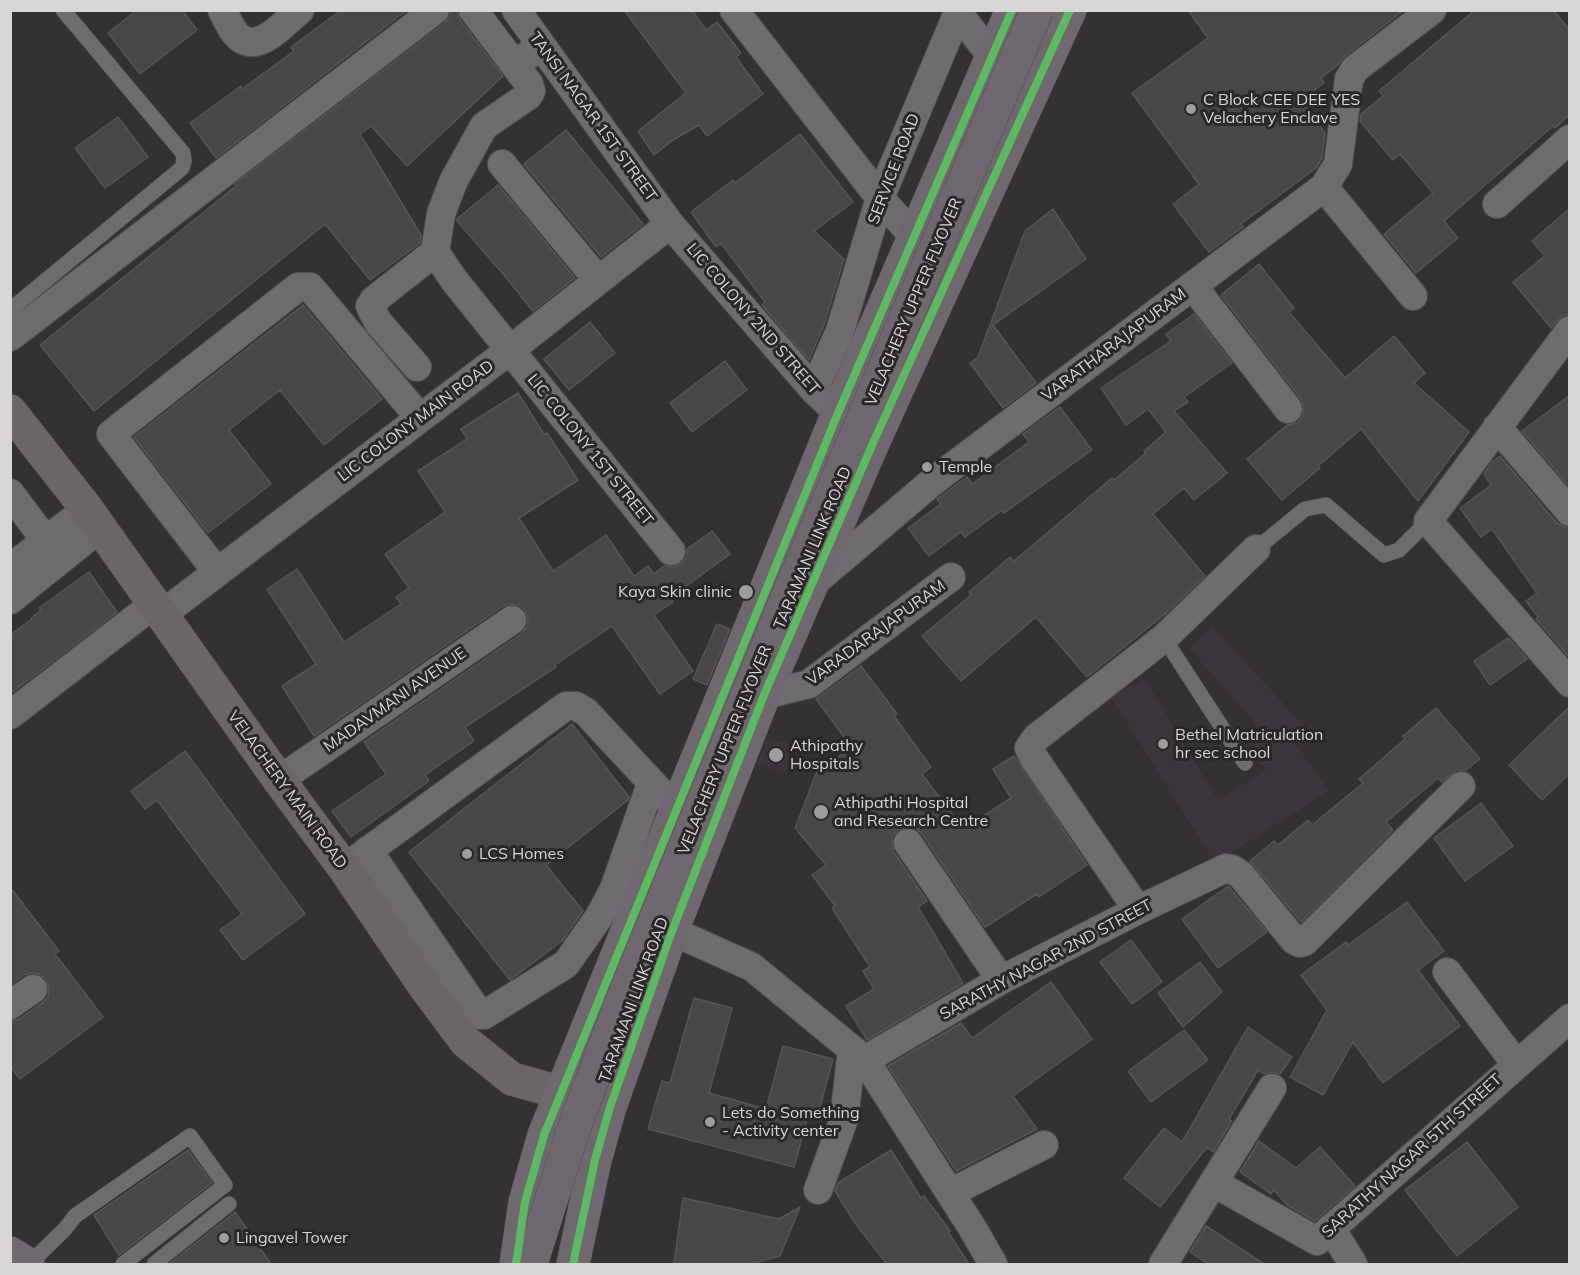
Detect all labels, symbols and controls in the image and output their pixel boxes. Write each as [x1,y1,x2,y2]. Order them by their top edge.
street label: TANSI NAGAR 1ST STREET [525,29,661,205]
place label: C Block CEE DEE YES Velachery Enclave [1203,90,1360,128]
marker: C Block CEE DEE YES Velachery Enclave [1184,102,1198,116]
street label: SERVICE ROAD [864,111,924,227]
street label: VELACHERY UPPER FLYOVER [861,195,967,409]
street label: LIC COLONY 2ND STREET [682,240,824,398]
street label: VARATHARAJAPURAM [1038,284,1190,406]
street label: LIC COLONY MAIN ROAD [334,356,498,486]
street label: LIC COLONY 1ST STREET [523,370,657,530]
place label: Temple [939,457,992,477]
marker: Temple [920,460,934,474]
street label: TARAMANI LINK ROAD [770,464,856,632]
street label: VARADARAJAPURAM [803,576,949,690]
place label: Kaya Skin clinic [618,582,732,602]
marker: Kaya Skin clinic [737,583,755,601]
street label: VELACHERY UPPER FLYOVER [674,643,776,857]
street label: MADAVMANI AVENUE [320,644,470,756]
street label: VELACHERY MAIN ROAD [223,707,351,873]
place label: Bethel Matriculation hr sec school [1175,725,1323,763]
place label: Athipathy Hospitals [790,736,863,774]
marker: Bethel Matriculation hr sec school [1156,737,1170,751]
marker: Athipathy Hospitals [767,746,785,764]
place label: Athipathi Hospital and Research Centre [834,793,988,831]
marker: Athipathi Hospital and Research Centre [812,803,830,821]
place label: LCS Homes [479,844,564,864]
marker: LCS Homes [460,847,474,861]
street label: SARATHY NAGAR 2ND STREET [937,896,1155,1024]
street label: TARAMANI LINK ROAD [595,915,673,1085]
street label: SARATHY NAGAR 5TH STREET [1318,1070,1506,1242]
place label: Lets do Something - Activity center [722,1103,860,1141]
marker: Lets do Something - Activity center [703,1115,717,1129]
place label: Lingavel Tower [236,1228,348,1248]
marker: Lingavel Tower [217,1231,231,1245]

